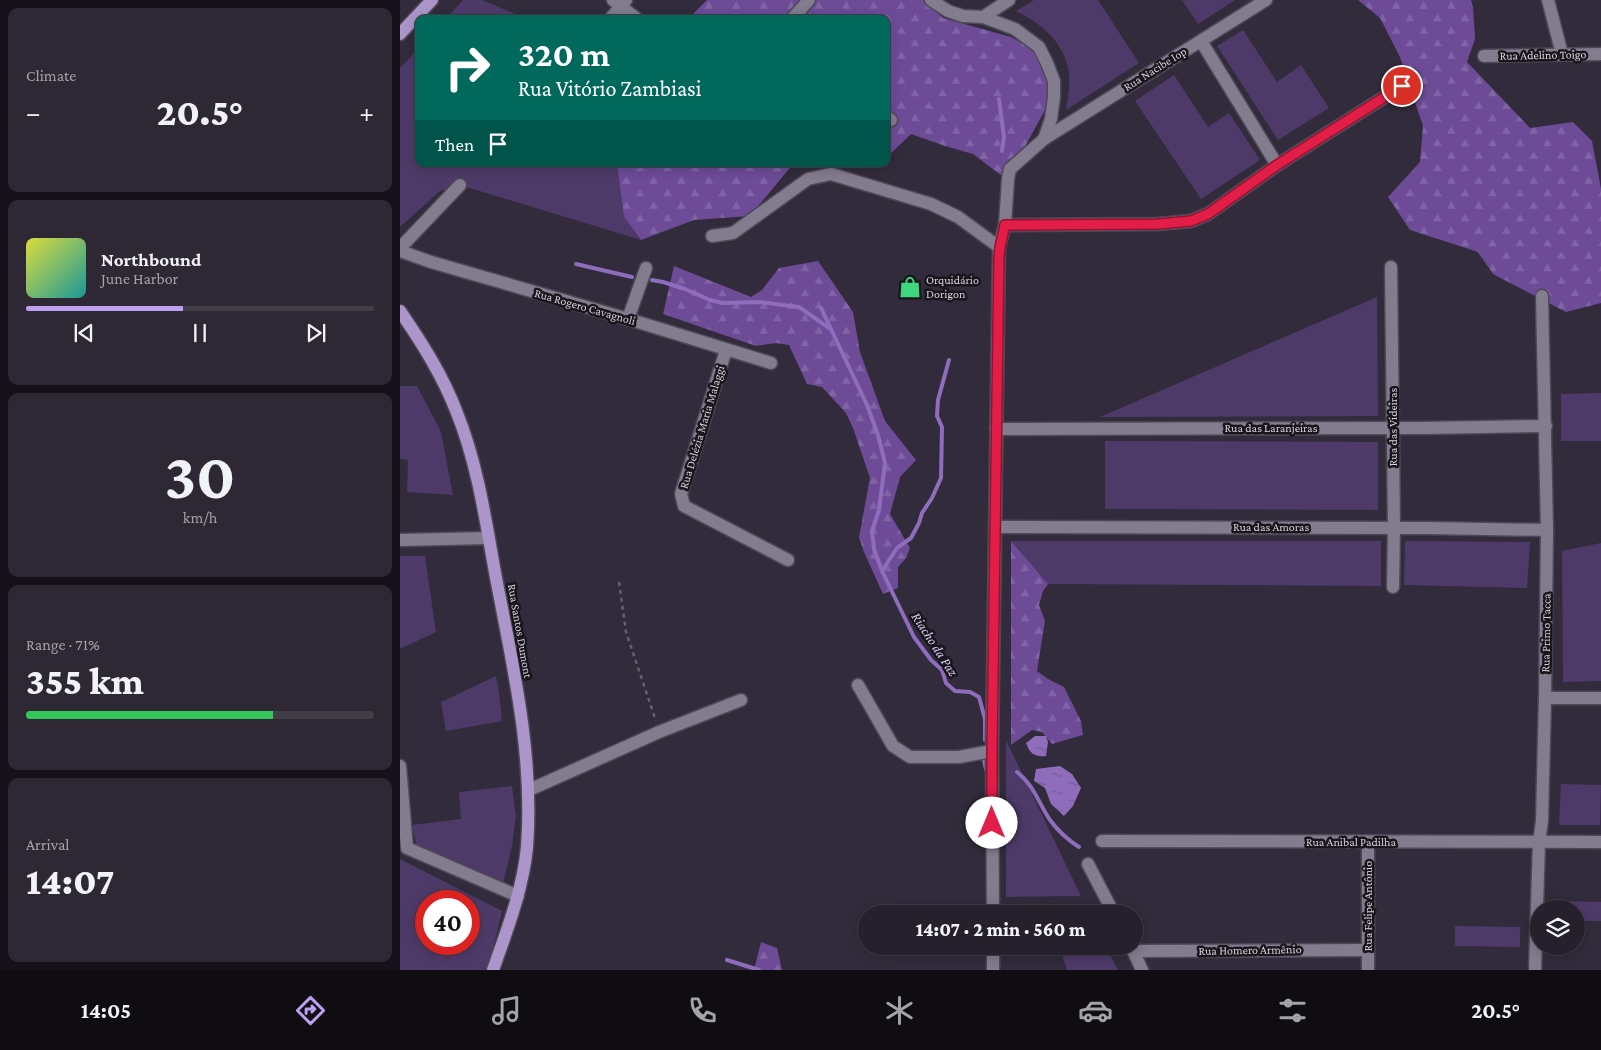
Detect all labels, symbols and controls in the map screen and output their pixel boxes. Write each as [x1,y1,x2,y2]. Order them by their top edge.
icon: right [435,35,500,100]
text: 320 m [518,35,610,74]
street label: Rua Nacibe Iop [1121,44,1189,94]
street label: Rua Adelino Toigo [1499,47,1587,63]
pin [1381,65,1423,107]
text: Climate [26,67,76,84]
icon: arrive [1388,72,1416,100]
text: Rua Vitório Zambiasi [518,76,701,101]
text: 20.5° [156,91,244,133]
text: − [26,97,41,128]
text: + [359,97,374,128]
icon: arrive [484,130,512,158]
text: Then [435,134,474,155]
text: Northbound [101,249,201,270]
text: June Harbor [101,270,178,287]
place label: Orquidário Dorigon [926,273,979,301]
shop icon: Orquidário Dorigon [897,274,923,300]
street label: Rua Rogero Cavagnoli [533,286,637,328]
icon: previous [70,319,98,347]
icon: pause [186,319,214,347]
icon: next [302,319,330,347]
street label: Rua Delézia Maria Malaggi [677,364,727,490]
street label: Rua das Videiras [1386,388,1400,466]
street label: Rua das Laranjeiras [1225,421,1318,435]
text: 30 [164,440,236,512]
text: km/h [183,509,217,526]
street label: Rua das Amoras [1233,520,1309,534]
street label: Rua Santos Dumont [505,583,535,680]
street label: Rua Primo Tacca [1538,593,1554,673]
water label: Riacho da Paz [908,609,962,679]
text: Range · 71% [26,636,100,653]
text: 355 km [26,660,144,702]
position arrow [965,796,1017,848]
street label: Rua Anibal Padilha [1306,835,1397,849]
text: Arrival [26,836,70,853]
text: 14:07 [26,860,115,902]
street label: Rua Felipe Antônio [1361,861,1375,951]
speed limit sign: 40 [415,890,480,955]
map controls [1530,900,1585,955]
button: layers [1530,900,1585,955]
text: 14:07 · 2 min · 560 m [916,919,1085,940]
street label: Rua Homero Armênio [1198,942,1302,958]
icon: directions [293,993,328,1028]
icon: music [489,993,524,1028]
icon: phone [685,993,720,1028]
icon: climate [882,993,917,1028]
icon: car [1078,993,1113,1028]
icon: filters [1275,993,1310,1028]
text: 14:05 [81,998,131,1023]
text: 20.5° [1471,998,1520,1023]

